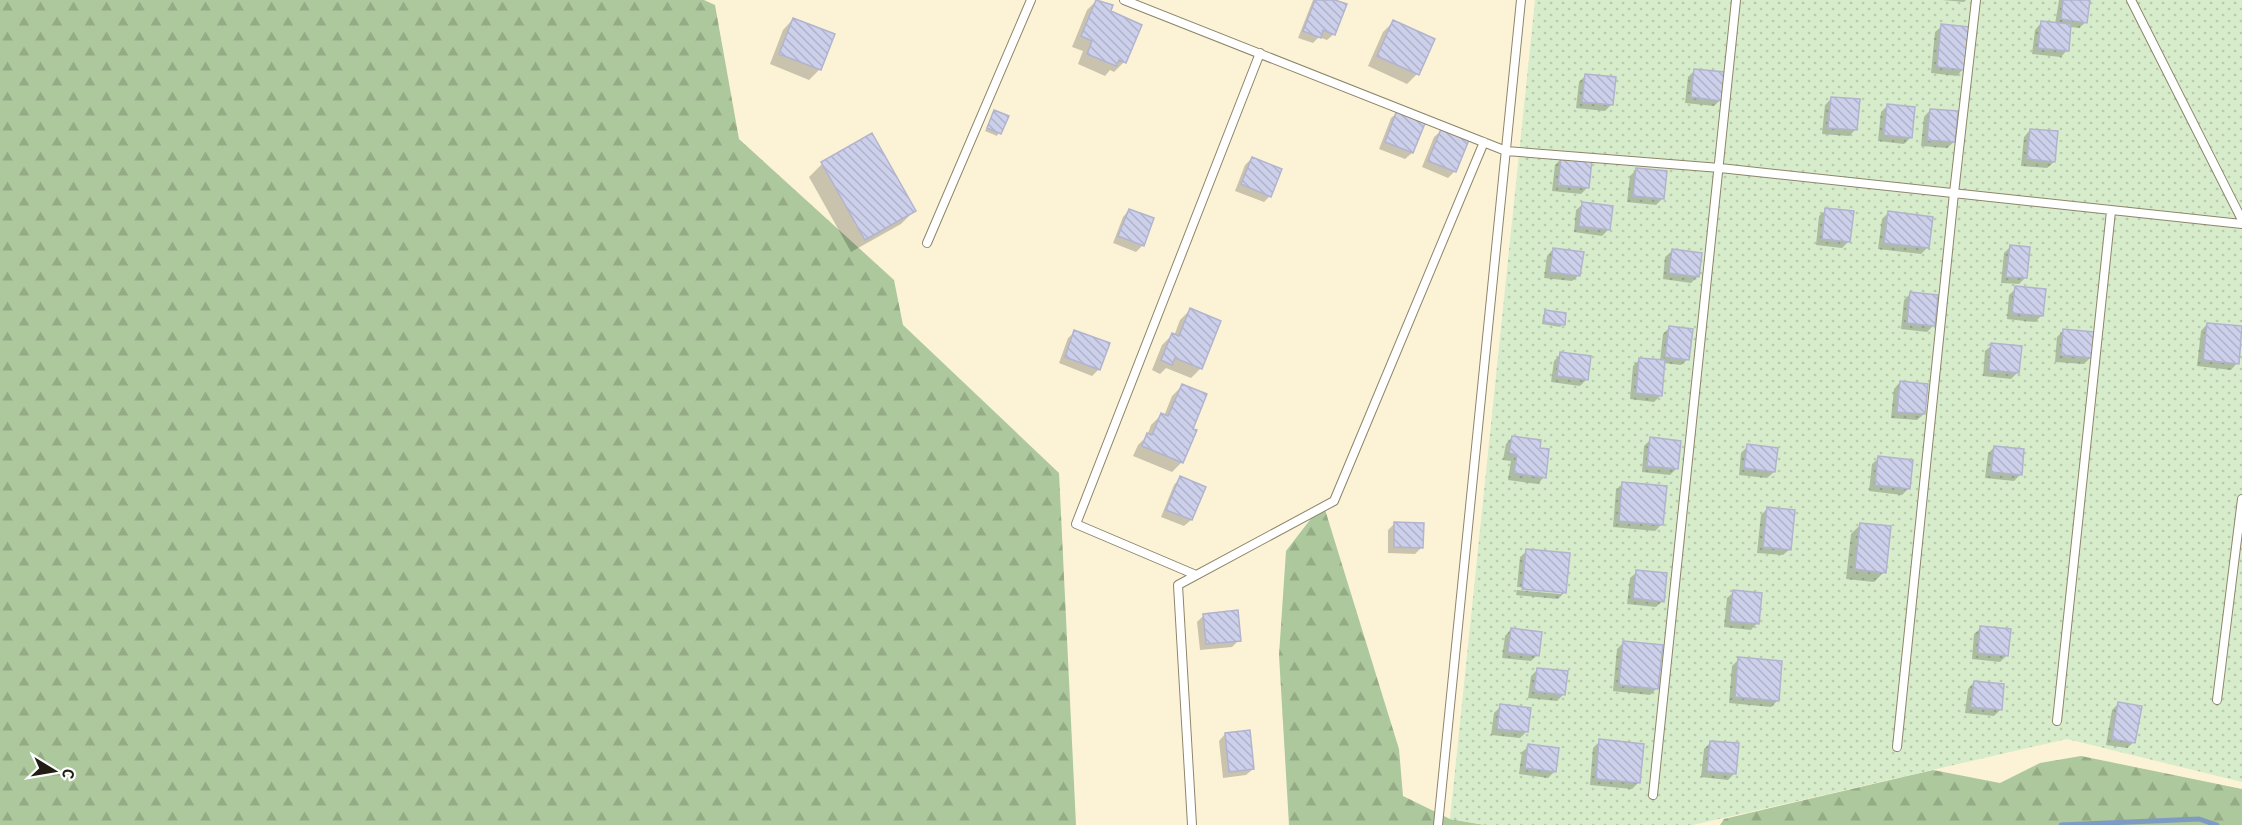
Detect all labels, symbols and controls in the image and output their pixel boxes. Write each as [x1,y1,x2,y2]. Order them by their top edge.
north arrow [24,741,84,801]
text: С [56,767,78,780]

